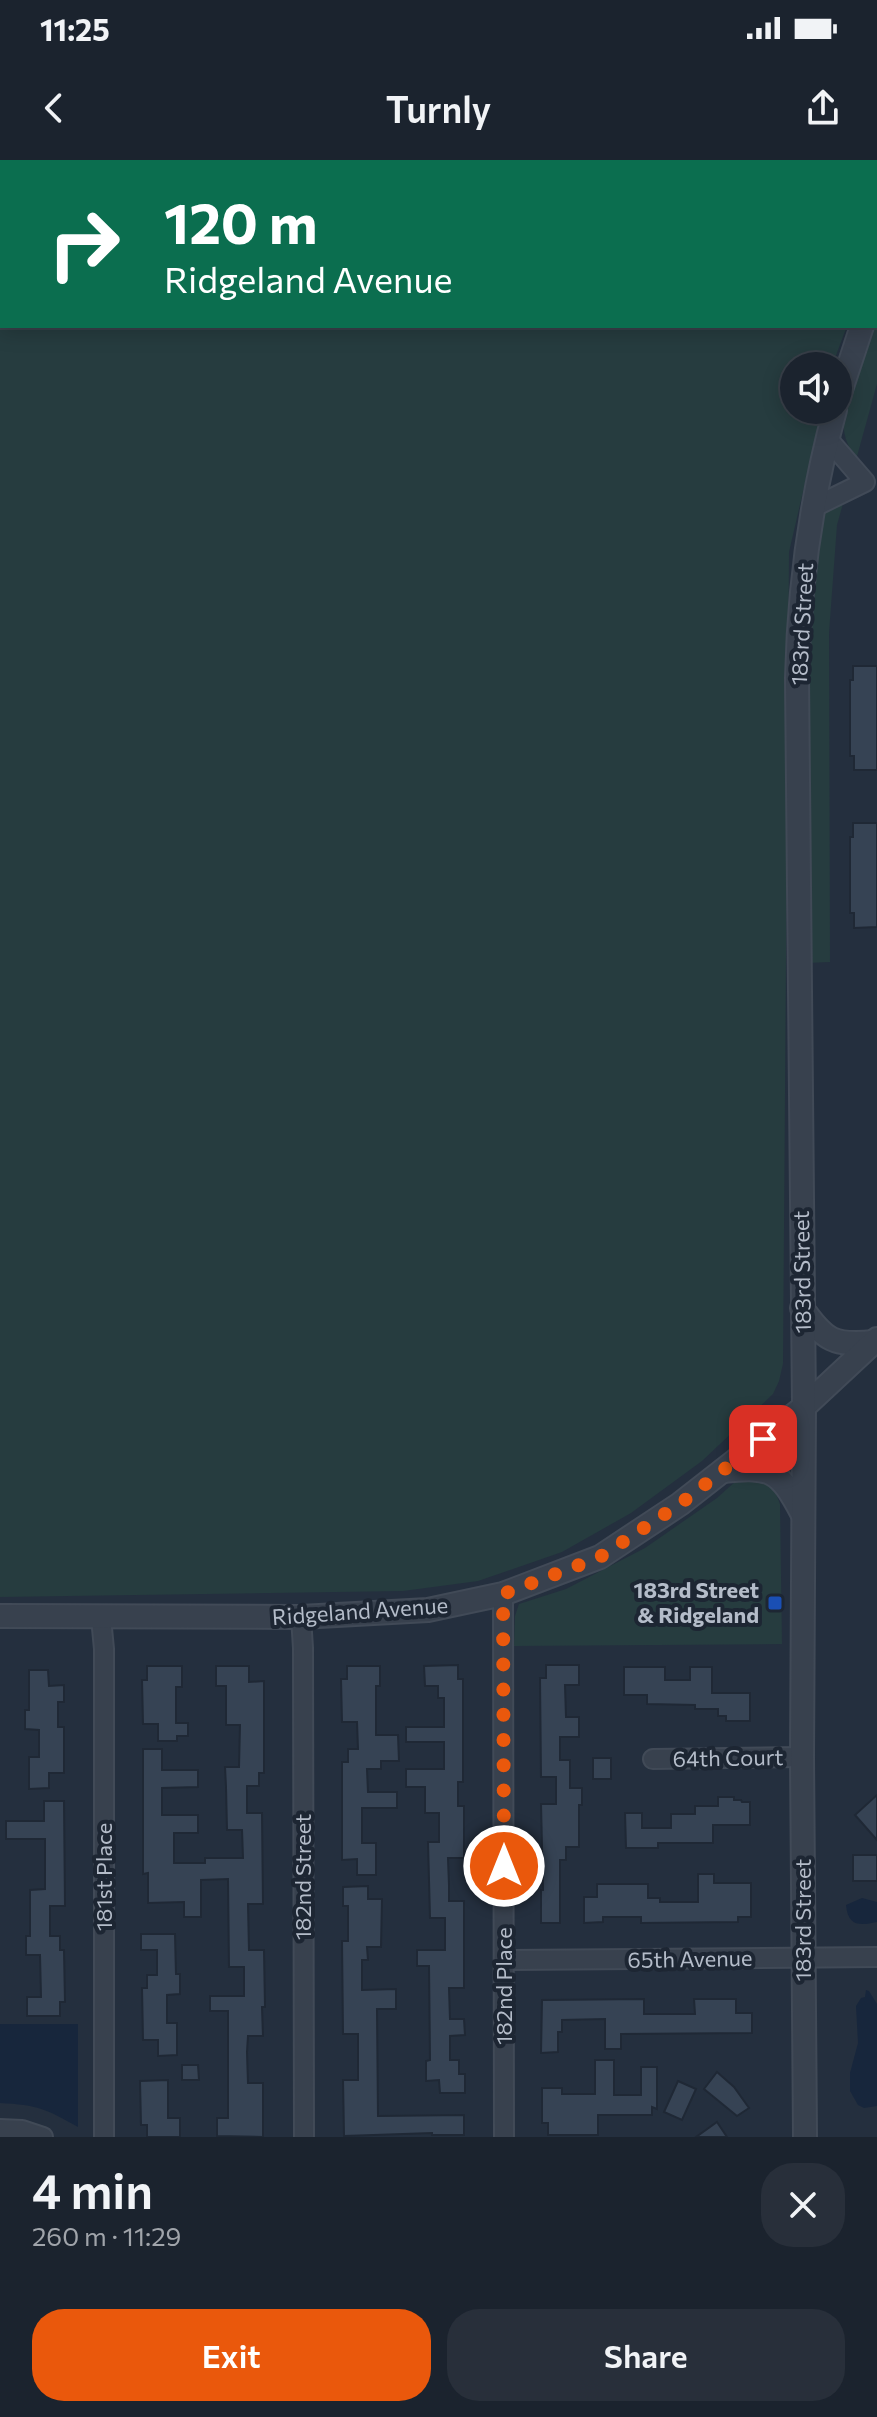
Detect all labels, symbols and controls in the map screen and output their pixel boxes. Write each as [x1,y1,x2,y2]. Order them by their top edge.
text: 11:25 [40,10,110,47]
icon: back [32,86,76,130]
text: Turnly [386,86,491,130]
icon: share [801,86,845,130]
text: 120 m [164,187,318,256]
icon: right [32,192,136,296]
text: Ridgeland Avenue [164,256,453,300]
map controls [780,352,852,424]
button: sound [780,352,852,424]
street label: 183rd Street [785,562,818,686]
street label: 183rd Street [787,1210,816,1334]
pin [729,1405,797,1473]
icon: arrive [741,1417,785,1461]
place label: 183rd Street & Ridgeland [633,1576,759,1628]
street label: Ridgeland Avenue [271,1591,449,1630]
marker: 183rd Street & Ridgeland [766,1594,784,1612]
street label: 64th Court [672,1743,784,1772]
street label: 182nd Street [289,1814,316,1940]
street label: 181st Place [90,1823,117,1931]
position arrow [462,1824,546,1908]
street label: 183rd Street [789,1859,816,1981]
street label: 182nd Place [490,1927,517,2045]
street label: 65th Avenue [627,1944,753,1973]
text: 4 min [32,2160,153,2219]
button: close [761,2163,845,2247]
text: 260 m · 11:29 [32,2220,181,2251]
button: Exit [32,2309,431,2401]
button: Share [447,2309,845,2401]

